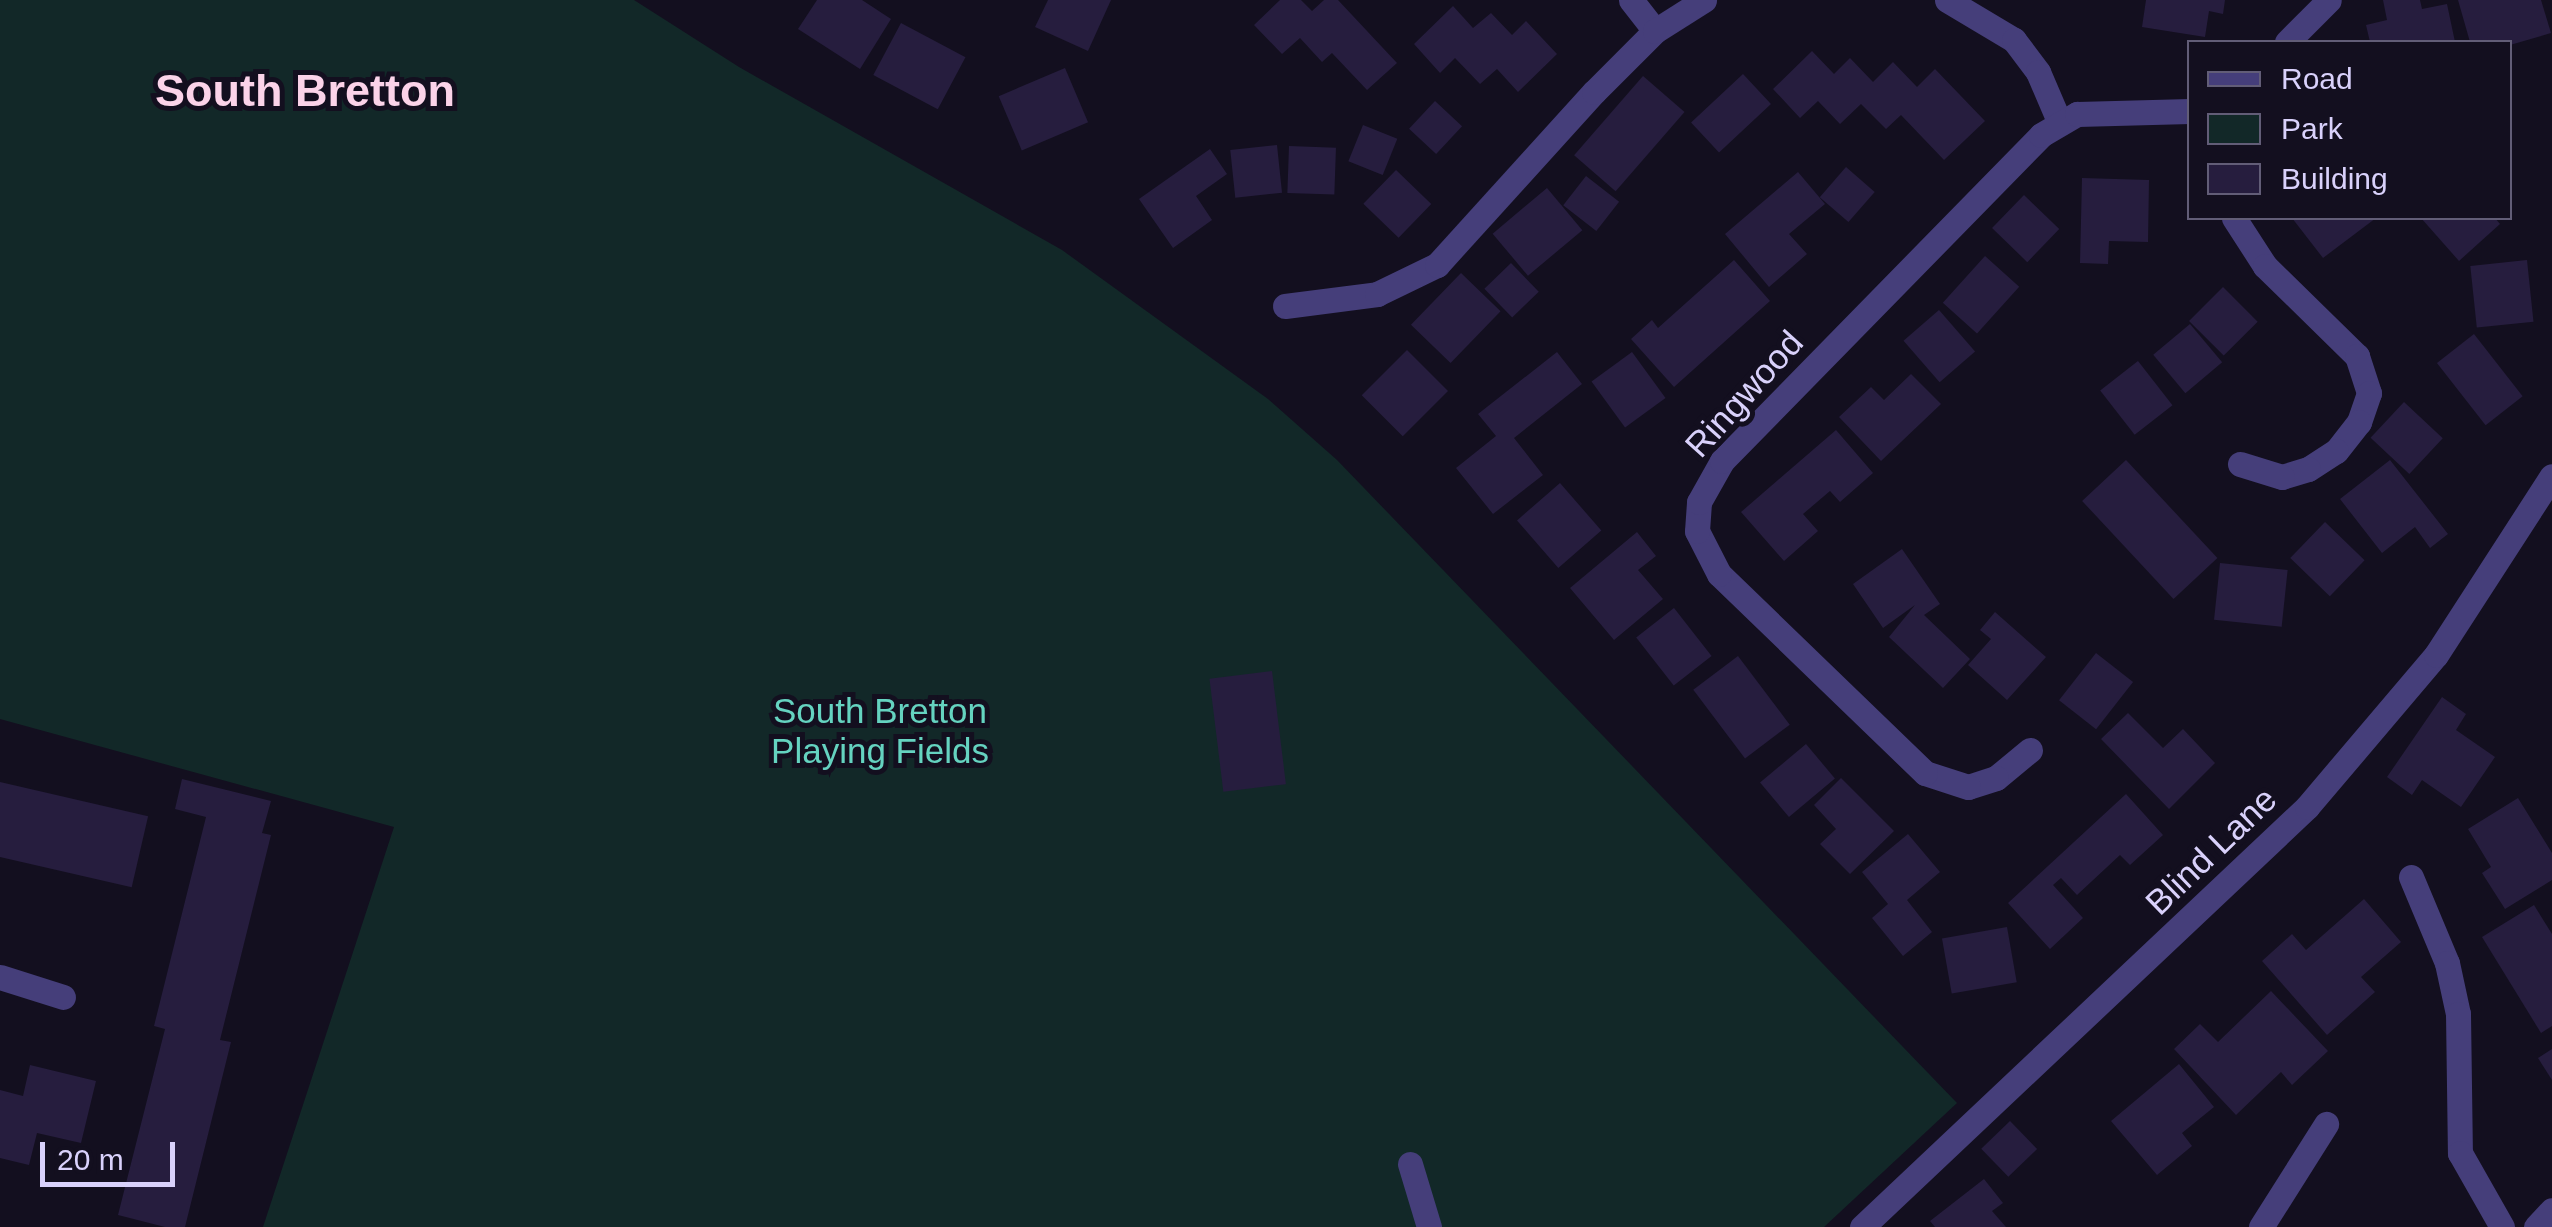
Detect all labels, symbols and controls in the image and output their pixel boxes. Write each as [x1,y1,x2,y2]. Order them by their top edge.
legend [2187,40,2512,220]
text: Road [2281,62,2353,95]
district label: South Bretton [155,64,455,118]
text: Park [2281,112,2343,145]
text: Building [2281,162,2388,195]
street label: Ringwood [1676,322,1812,466]
park label: South Bretton Playing Fields [771,690,989,772]
street label: Blind Lane [2137,778,2285,924]
scale bar [45,1122,180,1184]
text: 20 m [57,1143,124,1176]

